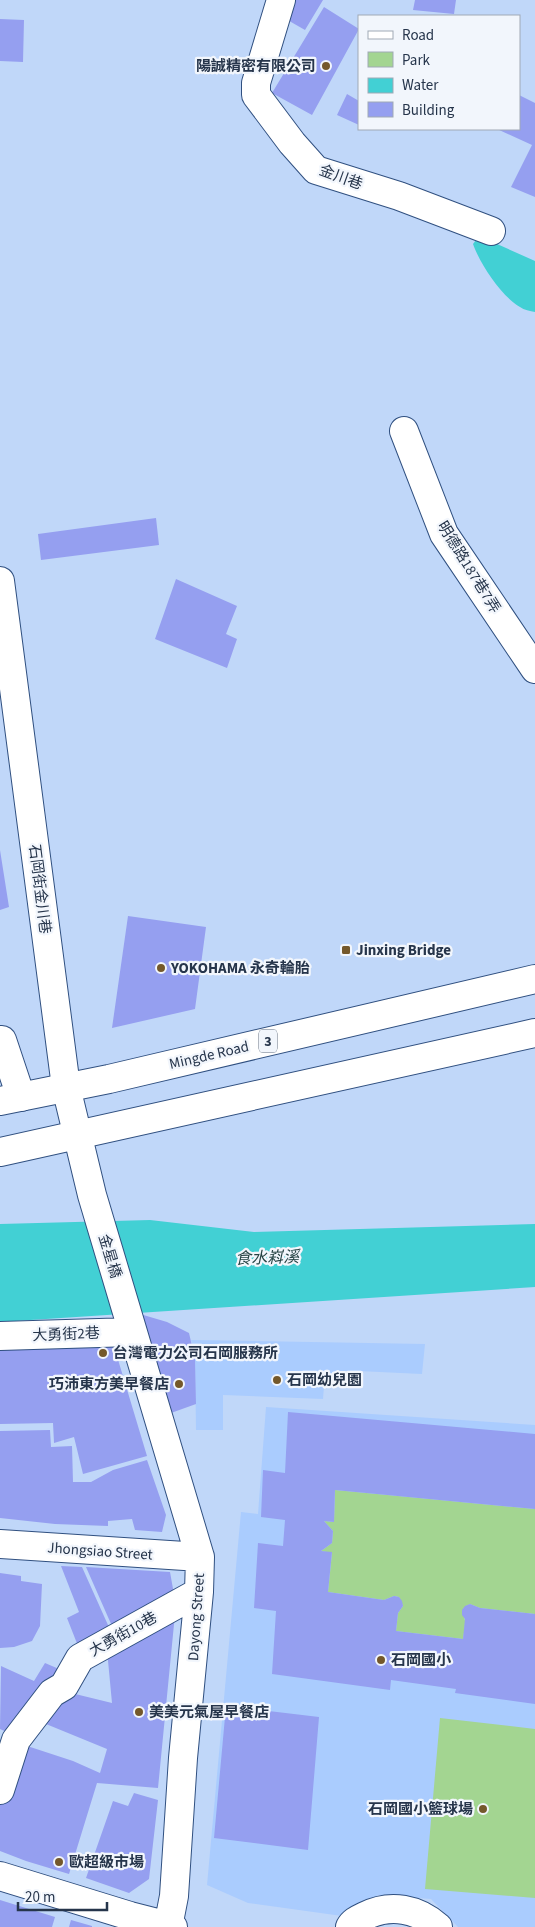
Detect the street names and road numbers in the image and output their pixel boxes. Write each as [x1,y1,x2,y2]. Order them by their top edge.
street label: 金川巷 [316,160,366,195]
street label: 明德路187巷7弄 [432,517,505,617]
street label: 石岡街金川巷 [24,843,55,935]
road number: 3 [259,1030,277,1052]
street label: Mingde Road [167,1036,251,1075]
street label: 金星橋 [93,1232,126,1281]
street label: 大勇街2巷 [32,1323,100,1346]
street label: Jhongsiao Street [47,1537,153,1566]
street label: Dayong Street [183,1572,210,1662]
street label: 大勇街10巷 [85,1607,161,1662]

